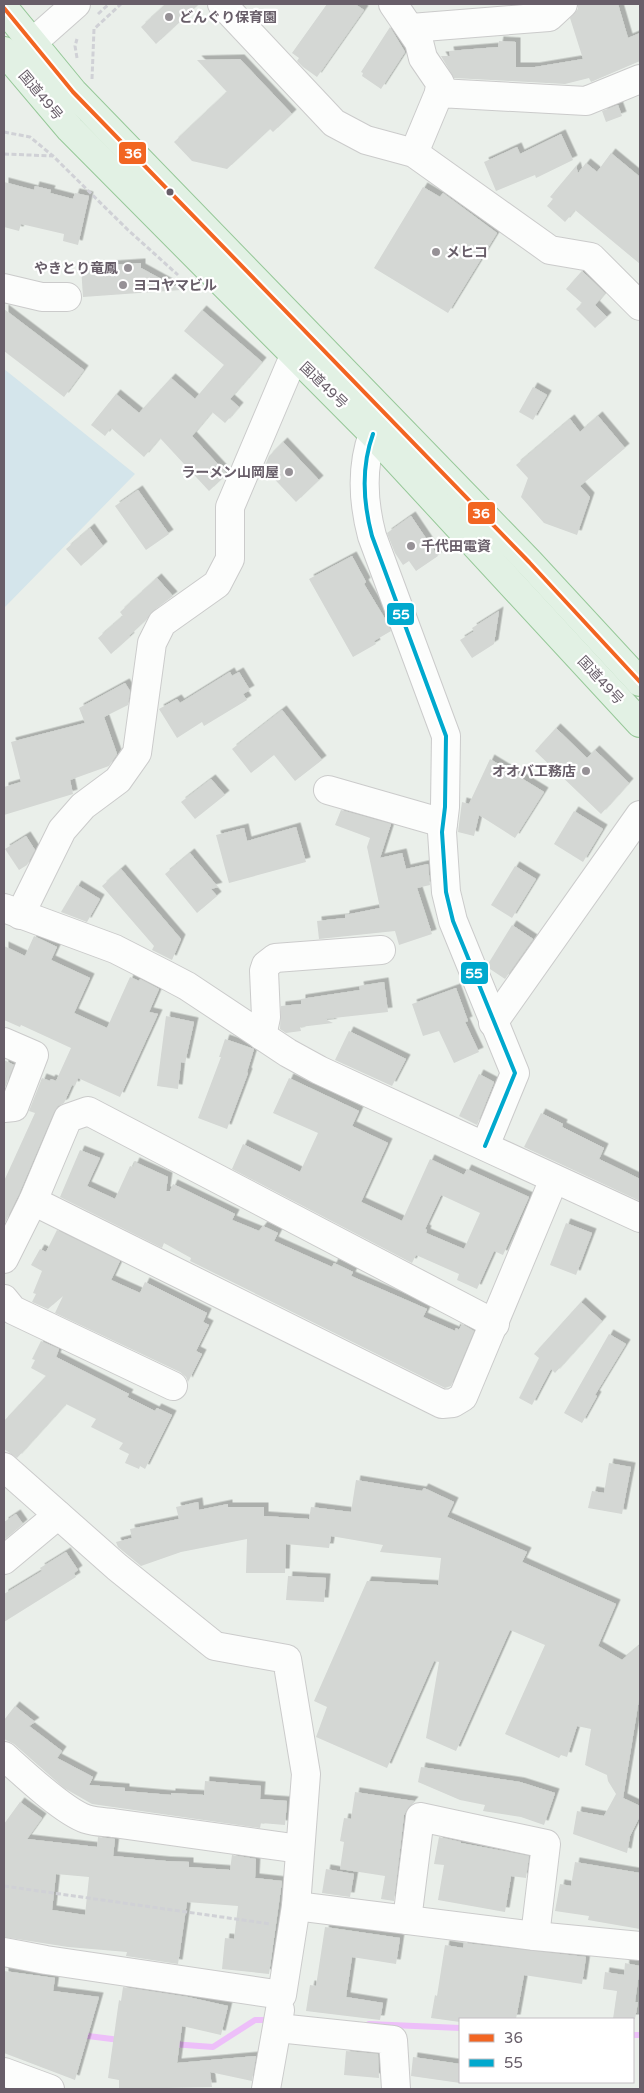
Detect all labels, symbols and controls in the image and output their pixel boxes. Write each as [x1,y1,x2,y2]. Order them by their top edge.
place label: どんぐり保育園 [179,9,277,26]
marker: どんぐり保育園 [163,11,175,23]
street label: 国道49号 [15,67,66,124]
line badge: 36 [118,141,147,165]
text: 36 [124,145,142,162]
unlabelled marker [165,187,175,197]
place label: メヒコ [446,244,488,261]
marker: メヒコ [430,246,442,258]
place label: やきとり竜鳳 [34,260,118,277]
marker: やきとり竜鳳 [122,262,134,274]
place label: ヨコヤマビル [133,277,217,294]
marker: ヨコヤマビル [117,279,129,291]
street label: 国道49号 [296,359,351,412]
place label: ラーメン山岡屋 [182,464,279,481]
marker: ラーメン山岡屋 [283,466,295,478]
line badge: 36 [467,501,496,525]
text: 36 [472,505,490,522]
place label: 千代田電資 [421,538,491,555]
marker: 千代田電資 [405,540,417,552]
line badge: 55 [386,602,415,626]
text: 55 [392,606,410,623]
street label: 国道49号 [574,653,627,708]
place label: オオバ工務店 [492,763,576,780]
marker: オオバ工務店 [580,765,592,777]
line badge: 55 [460,961,489,985]
text: 55 [465,965,483,982]
legend [459,2018,634,2083]
text: 36 [504,2029,523,2047]
text: 55 [504,2054,523,2072]

